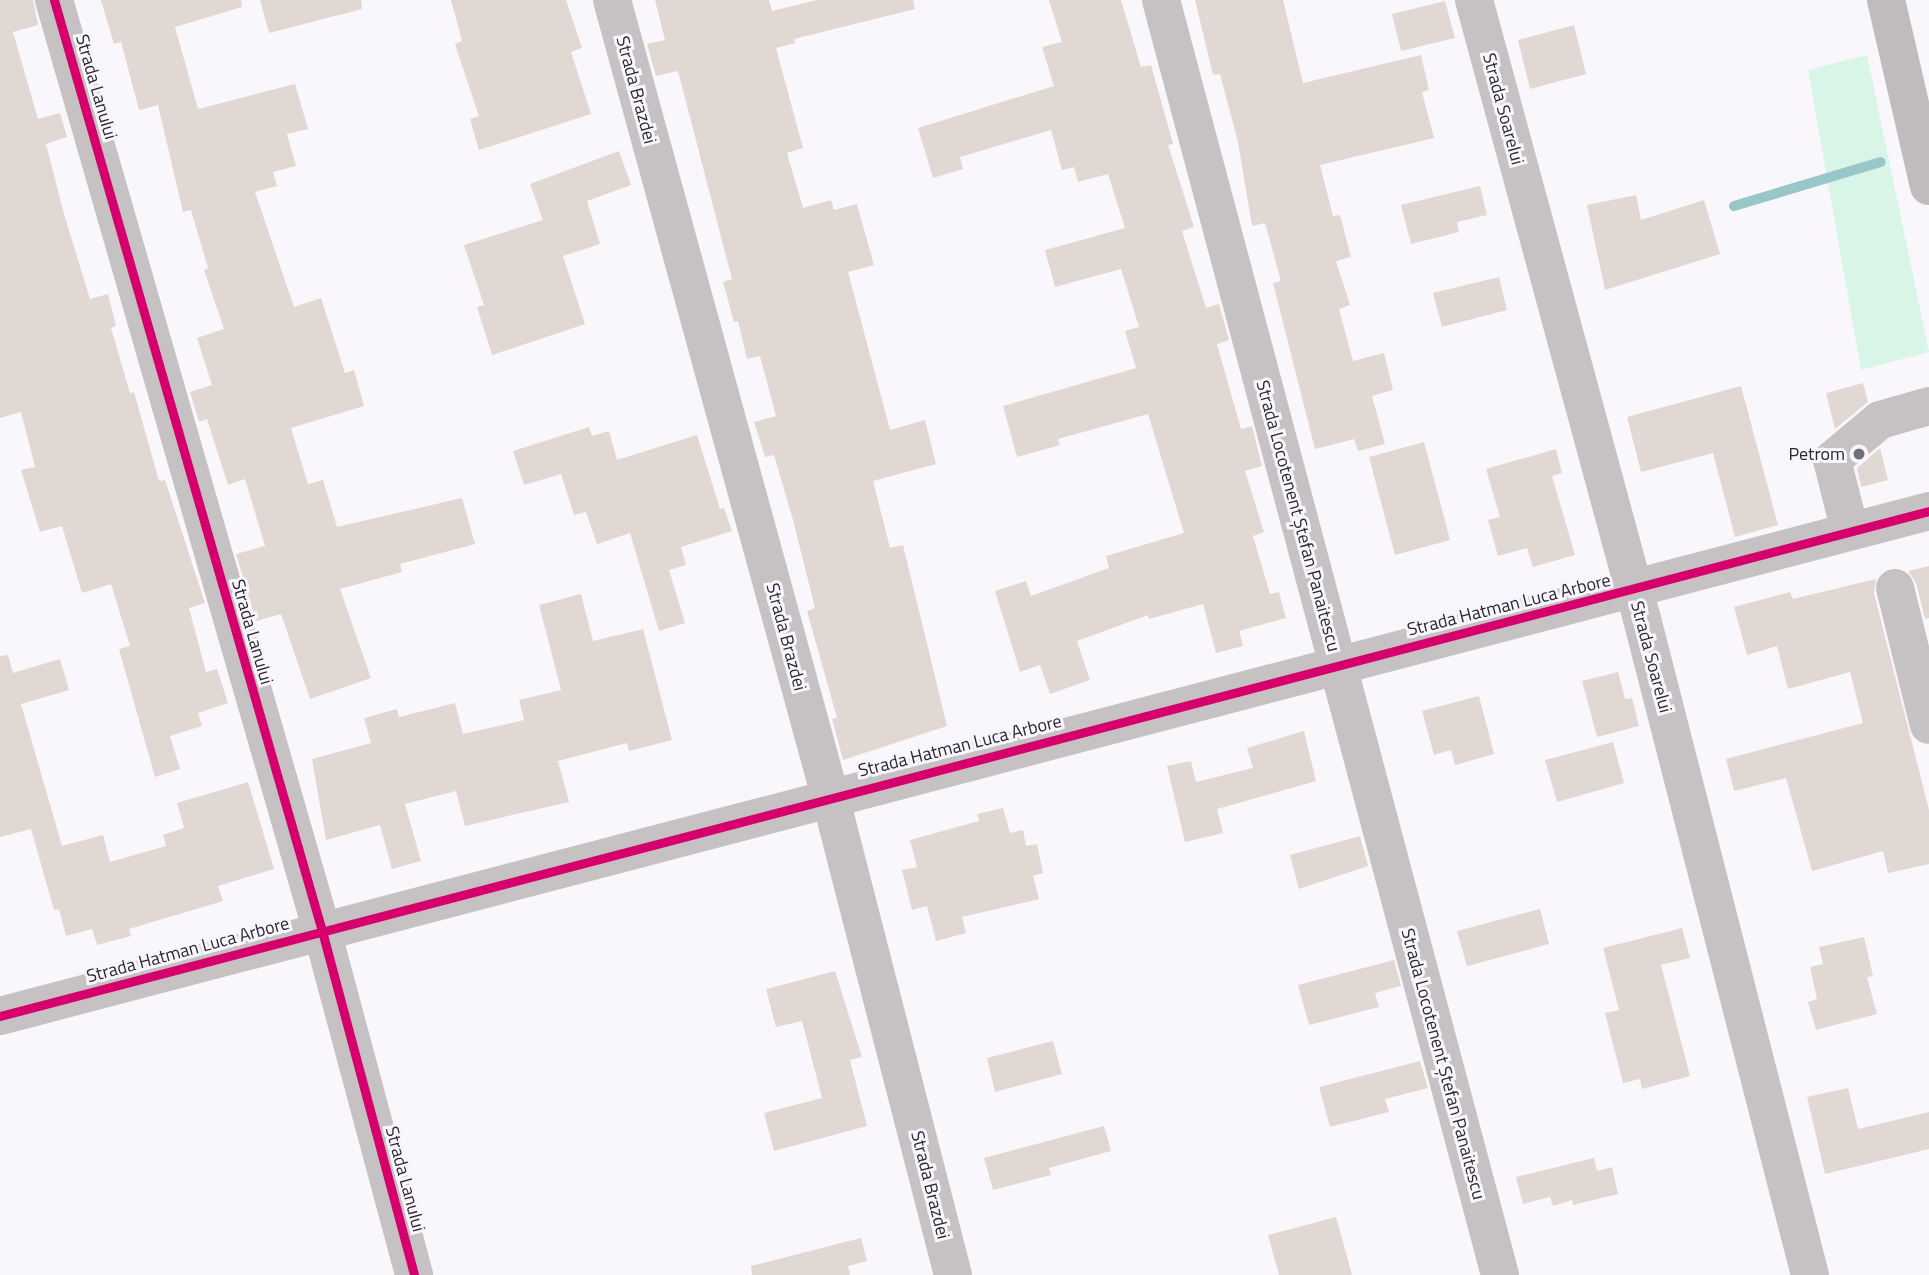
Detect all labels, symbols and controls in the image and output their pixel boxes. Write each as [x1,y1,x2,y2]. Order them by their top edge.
street label: Strada Lanului [71,32,121,142]
street label: Strada Brazdei [611,34,661,146]
street label: Strada Soarelui [1478,51,1528,167]
street label: Strada Locotenent Ștefan Panaitescu [1251,378,1345,654]
place label: Petrom [1788,443,1845,465]
marker: Petrom [1851,446,1867,462]
street label: Strada Hatman Luca Arbore [1405,569,1613,641]
street label: Strada Lanului [227,577,277,687]
street label: Strada Brazdei [761,581,811,693]
street label: Strada Soarelui [1626,599,1676,715]
street label: Strada Hatman Luca Arbore [856,710,1064,782]
street label: Strada Hatman Luca Arbore [84,913,292,987]
street label: Strada Locotenent Ștefan Panaitescu [1396,926,1490,1202]
street label: Strada Lanului [381,1124,429,1234]
street label: Strada Brazdei [906,1129,954,1241]

